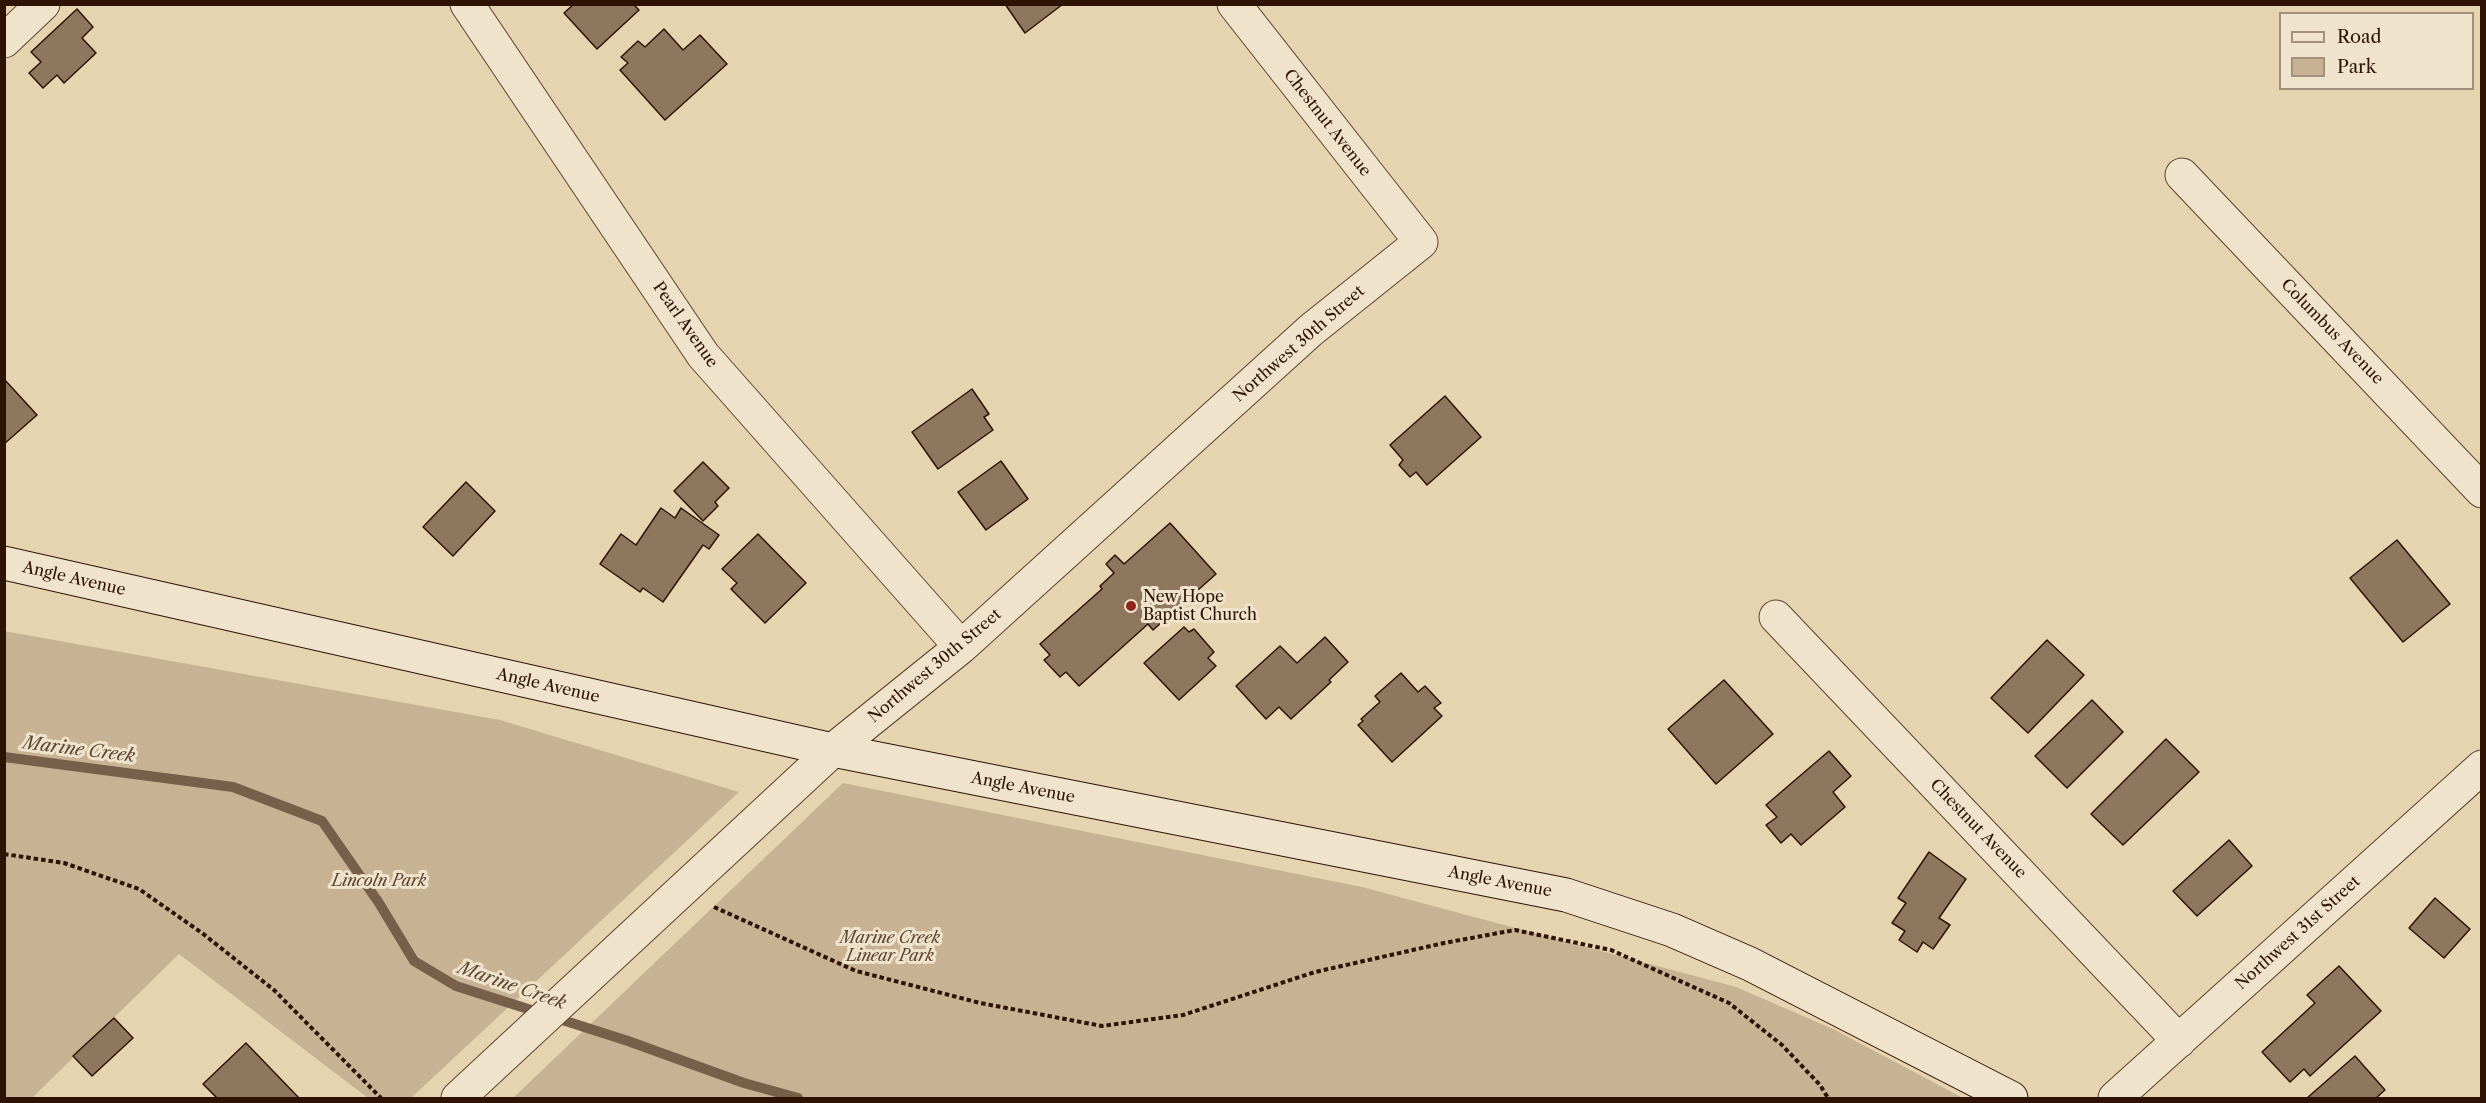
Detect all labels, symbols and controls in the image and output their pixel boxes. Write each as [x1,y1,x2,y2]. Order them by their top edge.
legend [2279,12,2474,90]
text: Road [2337,26,2382,48]
text: Park [2337,56,2376,78]
street label: Chestnut Avenue [1279,66,1375,180]
street label: Columbus Avenue [2277,275,2387,389]
street label: Pearl Avenue [648,278,722,372]
street label: Northwest 30th Street [1230,282,1368,406]
street label: Angle Avenue [21,558,127,600]
place label: New Hope Baptist Church [1143,587,1257,625]
marker: New Hope Baptist Church [1124,599,1138,613]
street label: Northwest 30th Street [865,605,1005,727]
street label: Angle Avenue [495,665,601,707]
water label: Marine Creek [22,732,136,768]
street label: Angle Avenue [970,769,1076,807]
street label: Chestnut Avenue [1926,775,2030,883]
street label: Angle Avenue [1447,863,1553,901]
park label: Lincoln Park [332,871,426,891]
street label: Northwest 31st Street [2232,872,2364,994]
park label: Marine Creek Linear Park [840,928,940,966]
water label: Marine Creek [455,957,569,1015]

